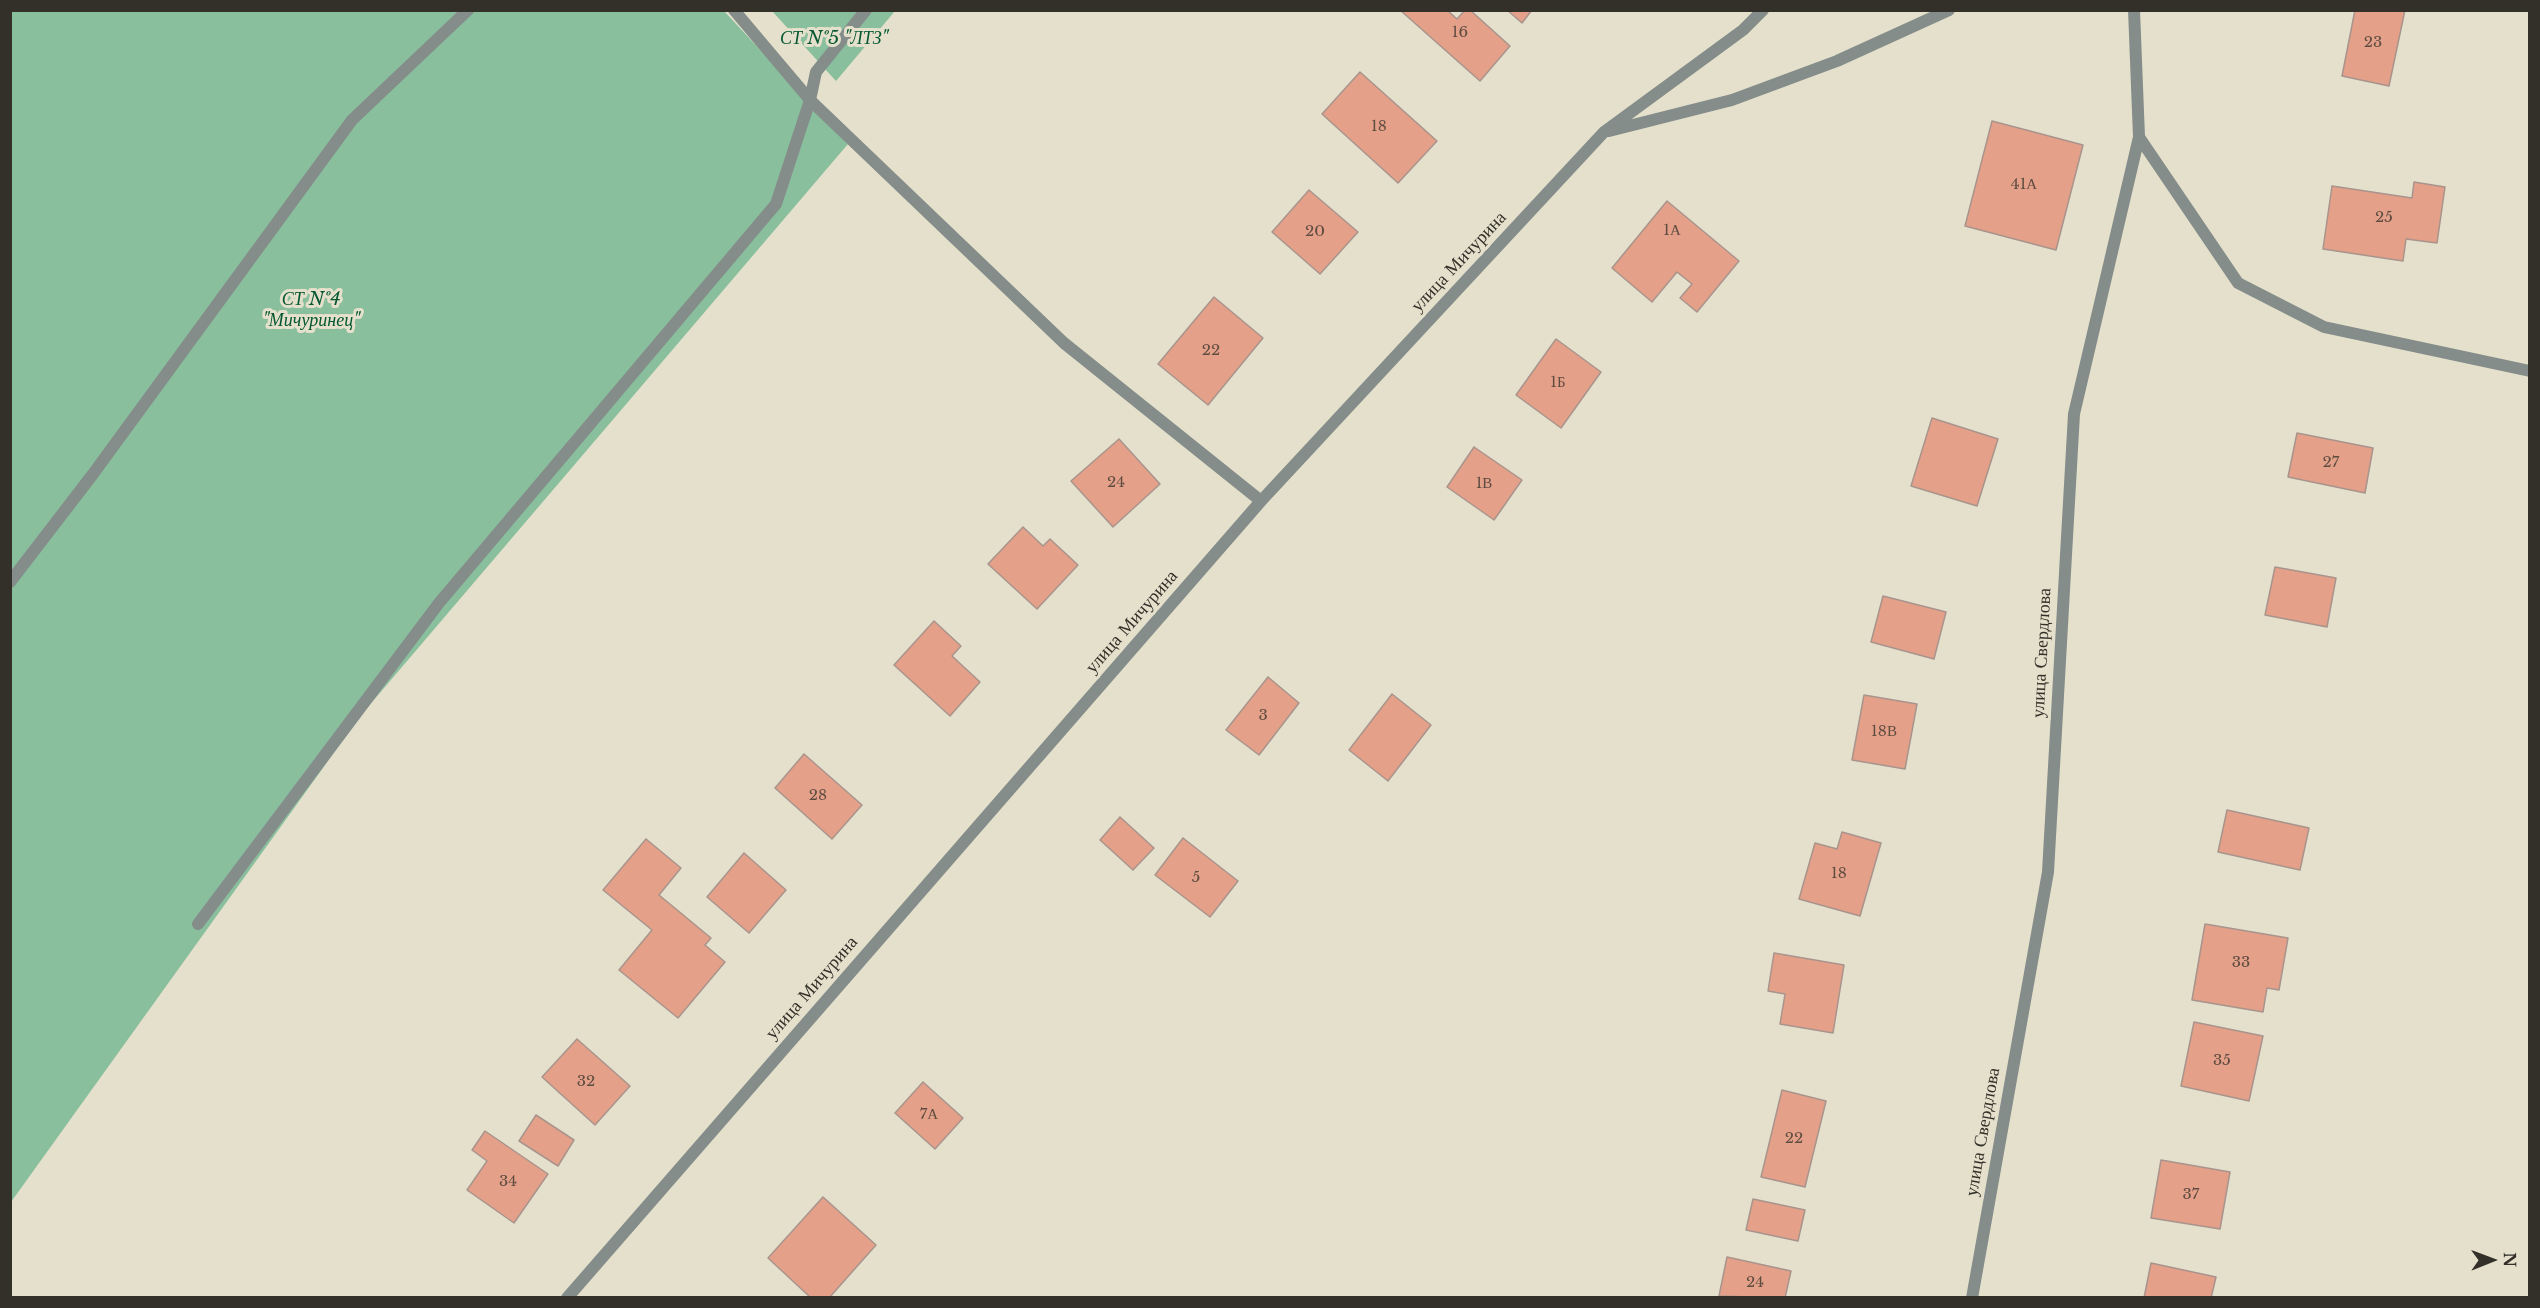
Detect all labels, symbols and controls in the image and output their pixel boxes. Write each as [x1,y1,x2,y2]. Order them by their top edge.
house number: 16 [1452,24,1468,42]
park label: СТ №5 "ЛТЗ" [780,28,888,50]
house number: 23 [2364,34,2382,52]
house number: 18 [1371,118,1387,136]
house number: 41А [2011,176,2037,194]
street label: улица Мичурина [1407,207,1511,317]
house number: 25 [2375,209,2393,227]
house number: 1А [1663,222,1681,240]
house number: 20 [1305,223,1325,241]
park label: СТ №4 "Мичуринец" [262,289,360,332]
house number: 22 [1202,342,1220,360]
house number: 1Б [1550,374,1566,392]
house number: 27 [2323,454,2339,472]
house number: 24 [1107,474,1125,492]
house number: 1В [1476,475,1492,493]
street label: улица Мичурина [1081,566,1183,678]
street label: улица Свердлова [2028,587,2056,719]
house number: 3 [1258,707,1268,725]
house number: 18В [1871,723,1897,741]
house number: 28 [809,787,827,805]
house number: 18 [1831,865,1847,883]
house number: 5 [1192,869,1200,887]
street label: улица Мичурина [761,932,863,1044]
house number: 33 [2232,954,2250,972]
house number: 35 [2213,1052,2231,1070]
street label: улица Свердлова [1961,1066,2005,1198]
house number: 32 [577,1073,595,1091]
house number: 7А [920,1106,938,1124]
house number: 22 [1785,1130,1803,1148]
house number: 34 [499,1173,517,1191]
house number: 37 [2183,1186,2199,1204]
north arrow [2462,1230,2522,1290]
text: N [2500,1252,2520,1267]
house number: 24 [1746,1274,1764,1292]

